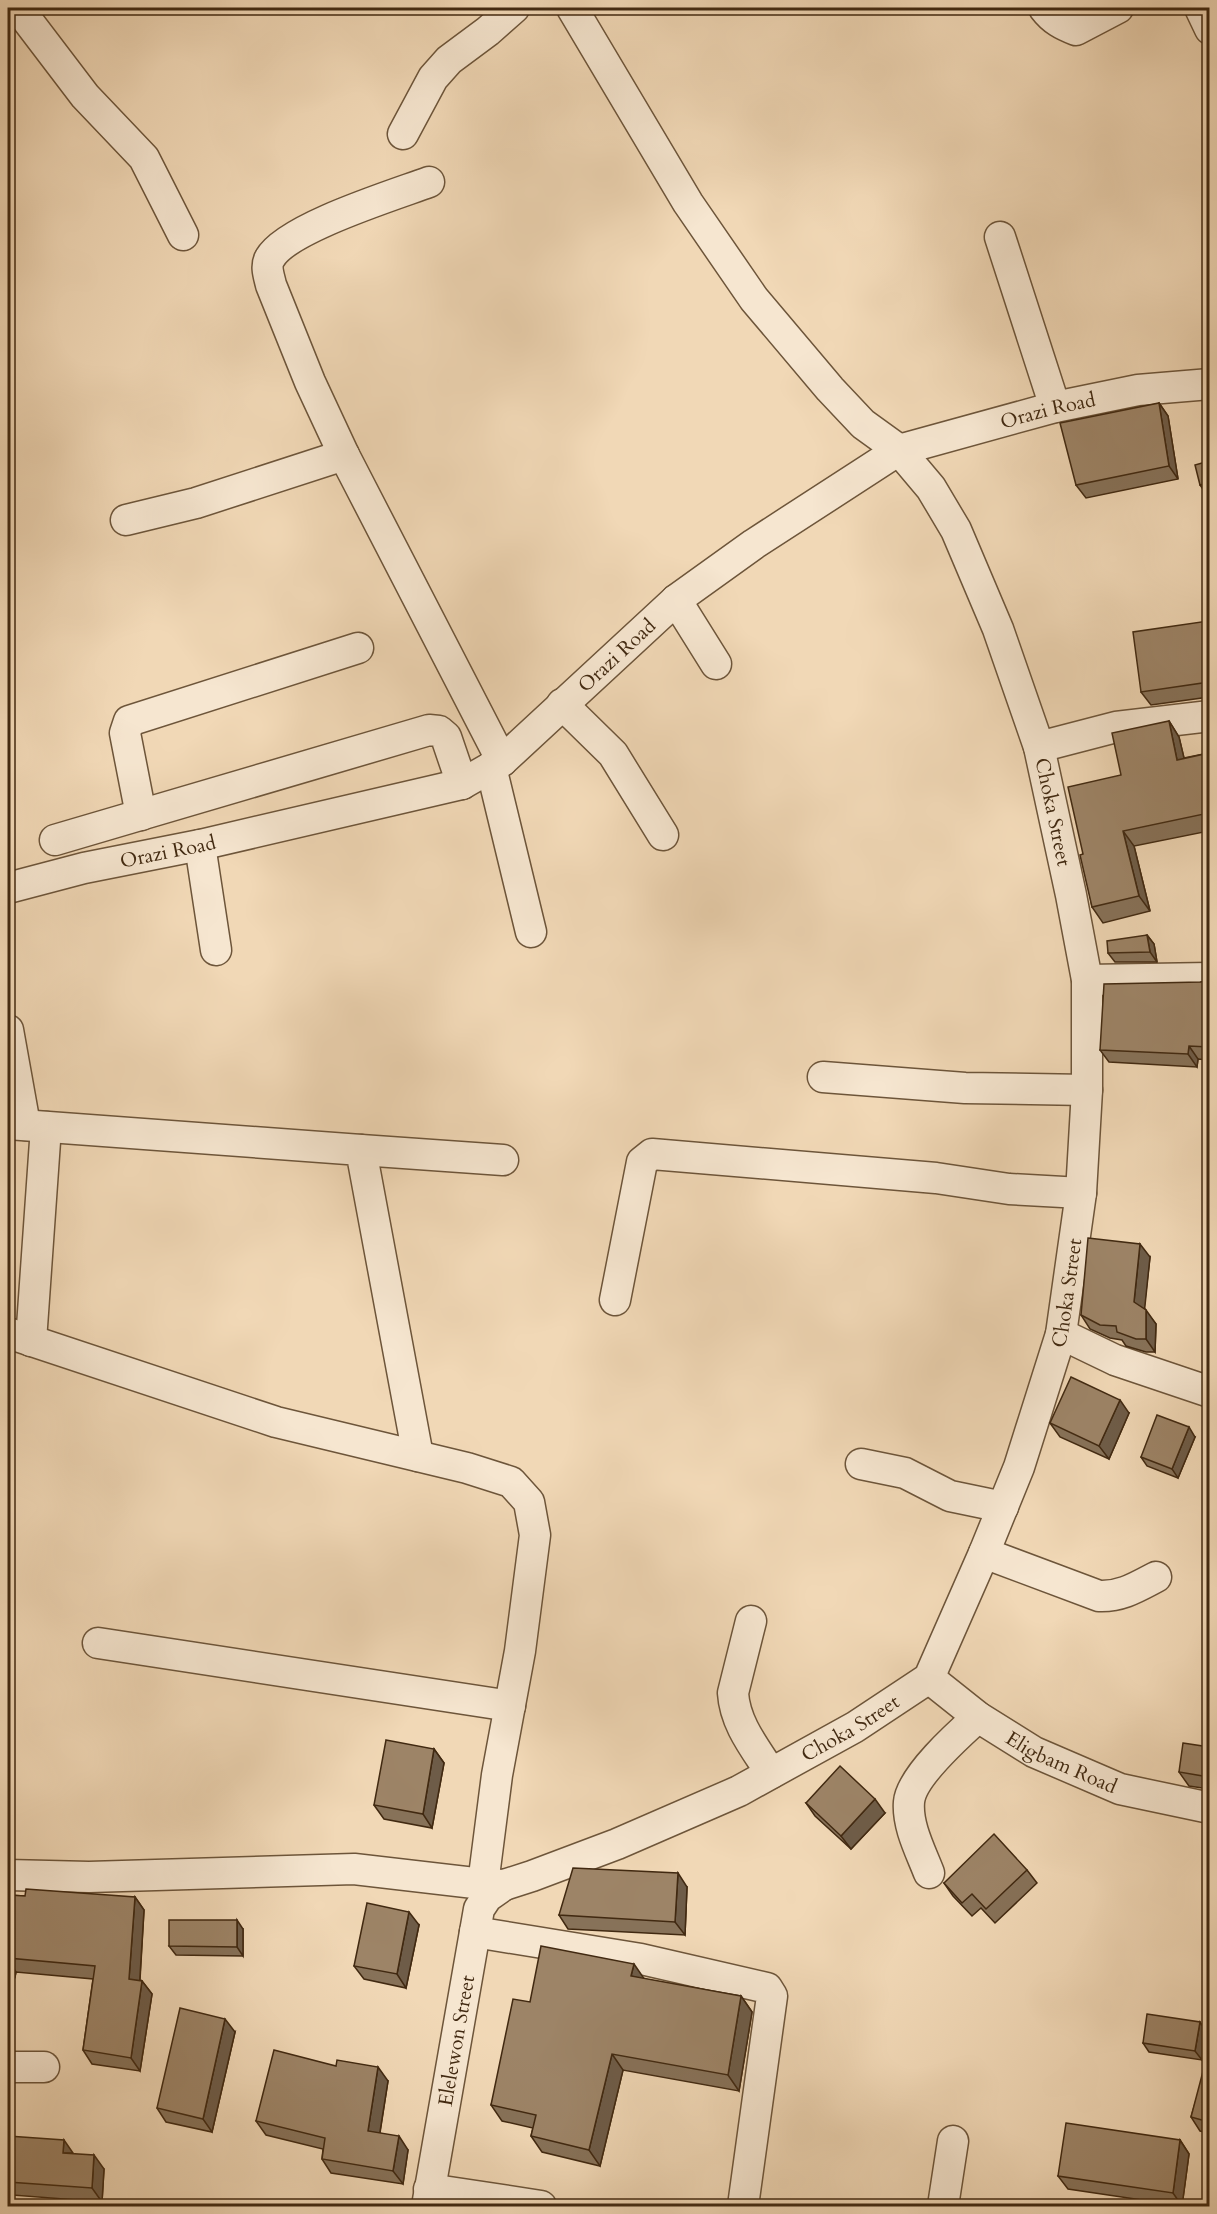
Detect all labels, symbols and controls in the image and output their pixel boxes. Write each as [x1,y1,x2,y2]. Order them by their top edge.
street label: Orazi Road [997,386,1098,435]
street label: Orazi Road [572,612,662,698]
street label: Choka Street [1028,755,1078,869]
street label: Orazi Road [117,828,219,874]
street label: Choka Street [1044,1236,1088,1351]
street label: Choka Street [796,1688,905,1768]
street label: Eligbam Road [1001,1724,1122,1800]
street label: Elelewon Street [431,1972,481,2108]

